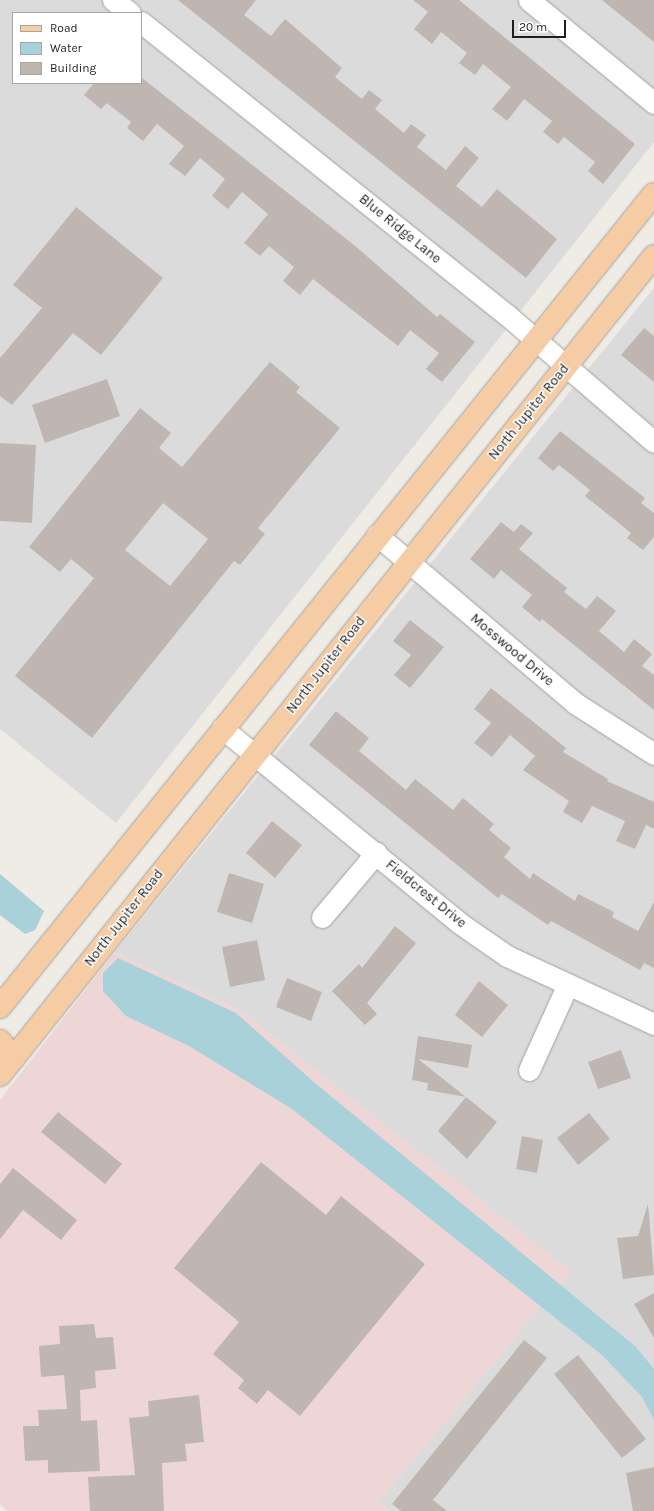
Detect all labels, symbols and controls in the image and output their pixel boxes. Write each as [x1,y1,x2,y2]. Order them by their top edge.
legend [12,12,142,84]
scale bar [514,12,568,38]
text: 20 m [519,20,547,34]
text: Road [50,21,78,35]
text: Water [50,41,82,55]
text: Building [50,61,96,75]
street label: Blue Ridge Lane [355,191,445,267]
street label: North Jupiter Road [485,361,573,463]
street label: Mosswood Drive [467,610,557,690]
street label: North Jupiter Road [283,613,369,717]
street label: Fieldcrest Drive [382,856,470,932]
street label: North Jupiter Road [81,866,167,970]

